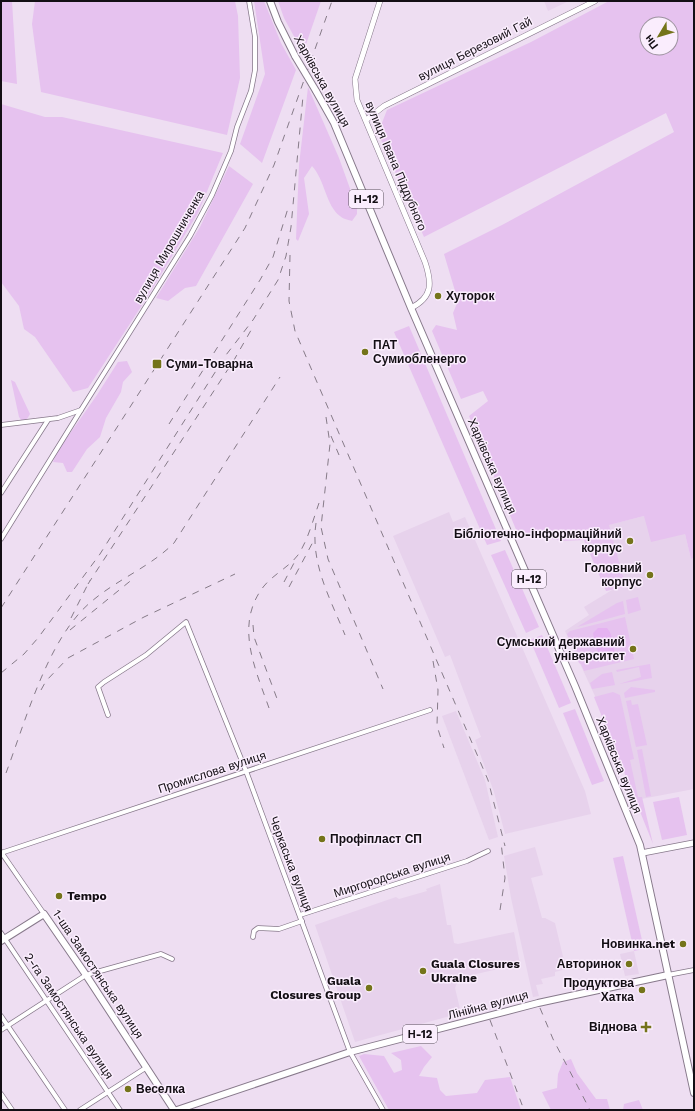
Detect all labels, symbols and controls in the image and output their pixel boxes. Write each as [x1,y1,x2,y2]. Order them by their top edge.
street label: вулиця Березовий Гай [416,14,534,84]
north arrow [639,16,679,56]
text: Пн [642,32,661,52]
street label: Харківська вулиця [291,33,353,129]
street label: вулиця Івана Піддубного [362,99,430,233]
street label: вулиця Мирошниченка [131,188,207,306]
road number: Н-12 [349,190,383,208]
place label: Хуторок [446,289,495,303]
marker: Хуторок [433,291,443,301]
place label: ПАТ Сумиобленерго [373,338,466,366]
marker: ПАТ Сумиобленерго [360,347,370,357]
place label: Суми-Товарна [166,357,253,371]
marker: Суми-Товарна [151,358,163,370]
street label: Харківська вулиця [465,416,519,516]
place label: Бібліотечно-інформаційний корпус [454,527,622,555]
marker: Бібліотечно-інформаційний корпус [625,536,635,546]
place label: Головний корпус [585,561,642,589]
road number: Н-12 [512,570,546,588]
marker: Головний корпус [645,570,655,580]
place label: Сумський державний університет [497,635,625,663]
marker: Сумський державний університет [628,644,638,654]
street label: Харківська вулиця [593,715,645,815]
street label: Промислова вулиця [156,748,268,796]
street label: Черкаська вулиця [266,814,316,914]
place label: Профіпласт СП [330,832,422,846]
marker: Профіпласт СП [317,834,327,844]
street label: Миргородська вулиця [332,850,452,900]
place label: Tempo [67,889,107,903]
marker: Tempo [54,891,64,901]
street label: 1-ша Замостянська вулиця [50,907,146,1041]
place label: Новинка.net [601,937,676,951]
marker: Новинка.net [678,939,688,949]
street label: 2-га Замостянська вулиця [22,950,116,1082]
place label: Guala Closures Ukraine [431,957,520,985]
place label: Авторинок [557,957,622,971]
marker: Авторинок [624,959,634,969]
marker: Guala Closures Ukraine [418,966,428,976]
place label: Guala Closures Group [270,974,361,1002]
place label: Продуктова Хатка [563,976,634,1004]
marker: Guala Closures Group [364,983,374,993]
marker: Продуктова Хатка [637,985,647,995]
street label: Лінійна вулиця [446,988,530,1022]
place label: Віднова [589,1020,637,1034]
marker: Віднова [640,1021,652,1033]
road number: Н-12 [403,1025,437,1043]
place label: Веселка [136,1082,185,1096]
marker: Веселка [123,1084,133,1094]

